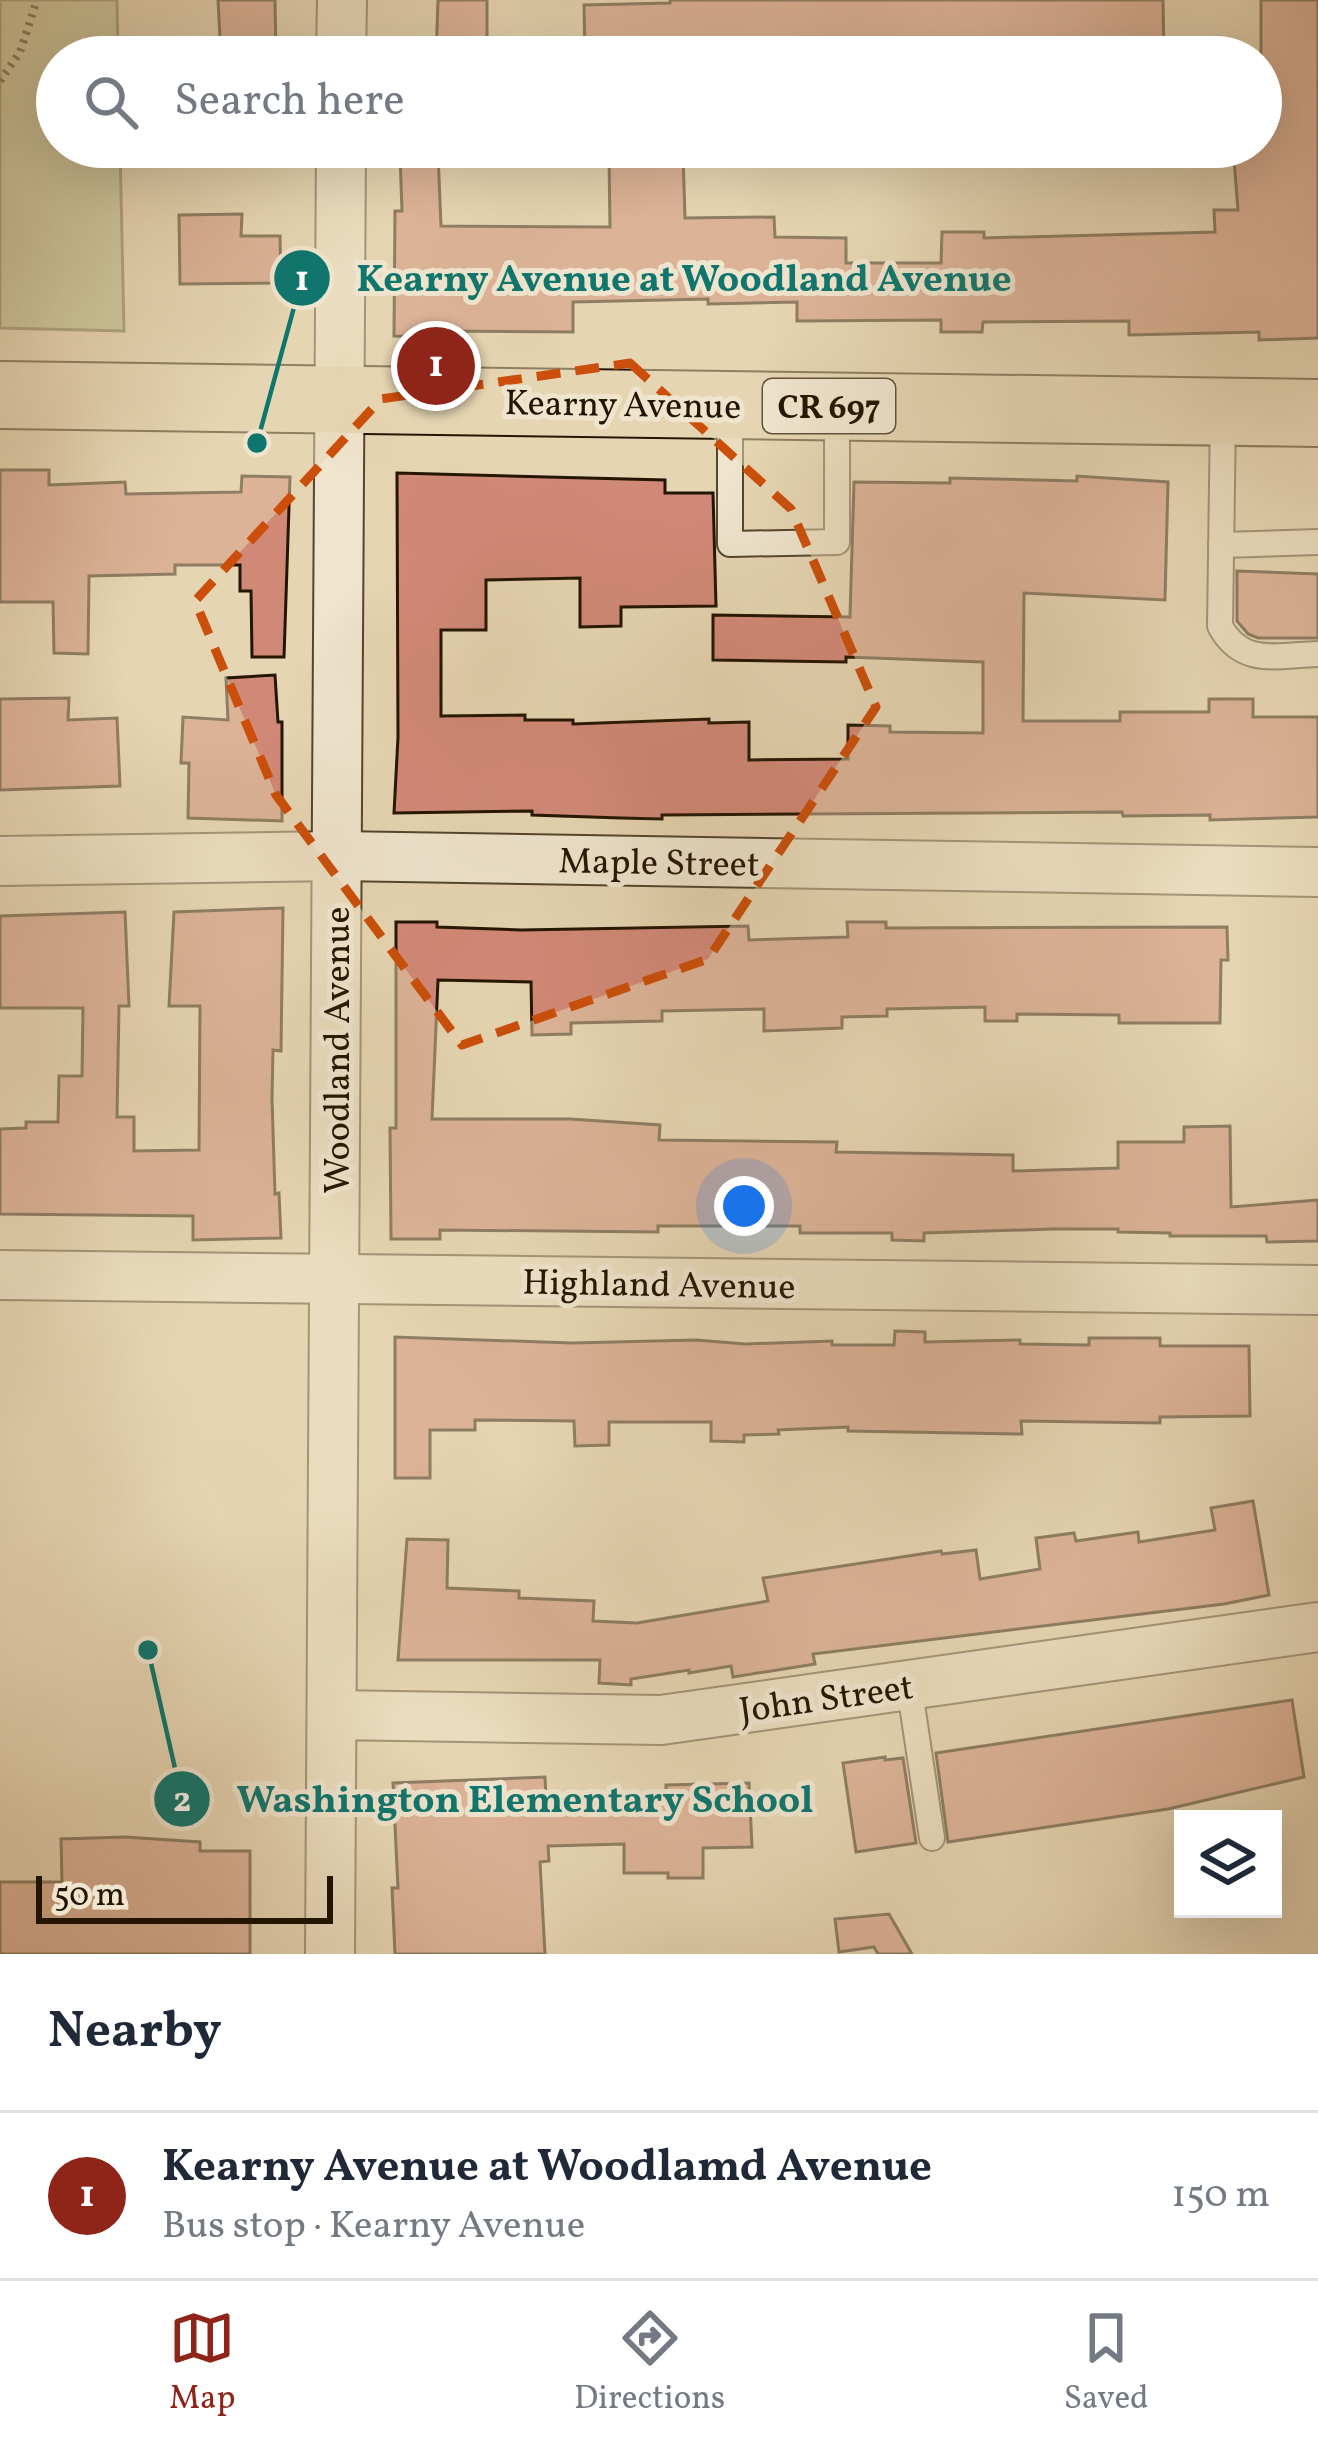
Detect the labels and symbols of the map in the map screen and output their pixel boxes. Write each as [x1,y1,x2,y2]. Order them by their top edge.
callout: Kearny Avenue at Woodland Avenue [272,240,1036,315]
text: Kearny Avenue at Woodland Avenue [356,254,1012,308]
text: 1 [295,256,309,306]
pin: 1 [397,321,475,411]
road number: CR 697 [763,379,895,433]
street label: Kearny Avenue [504,380,742,434]
street label: Maple Street [558,838,760,892]
street label: Woodland Avenue [315,906,365,1194]
your location [714,1176,774,1236]
street label: Highland Avenue [522,1260,796,1314]
street label: John Street [736,1664,917,1738]
callout: Washington Elementary School [152,1761,837,1836]
text: Washington Elementary School [236,1775,814,1829]
text: 2 [173,1777,191,1827]
scale bar [36,1870,333,1923]

